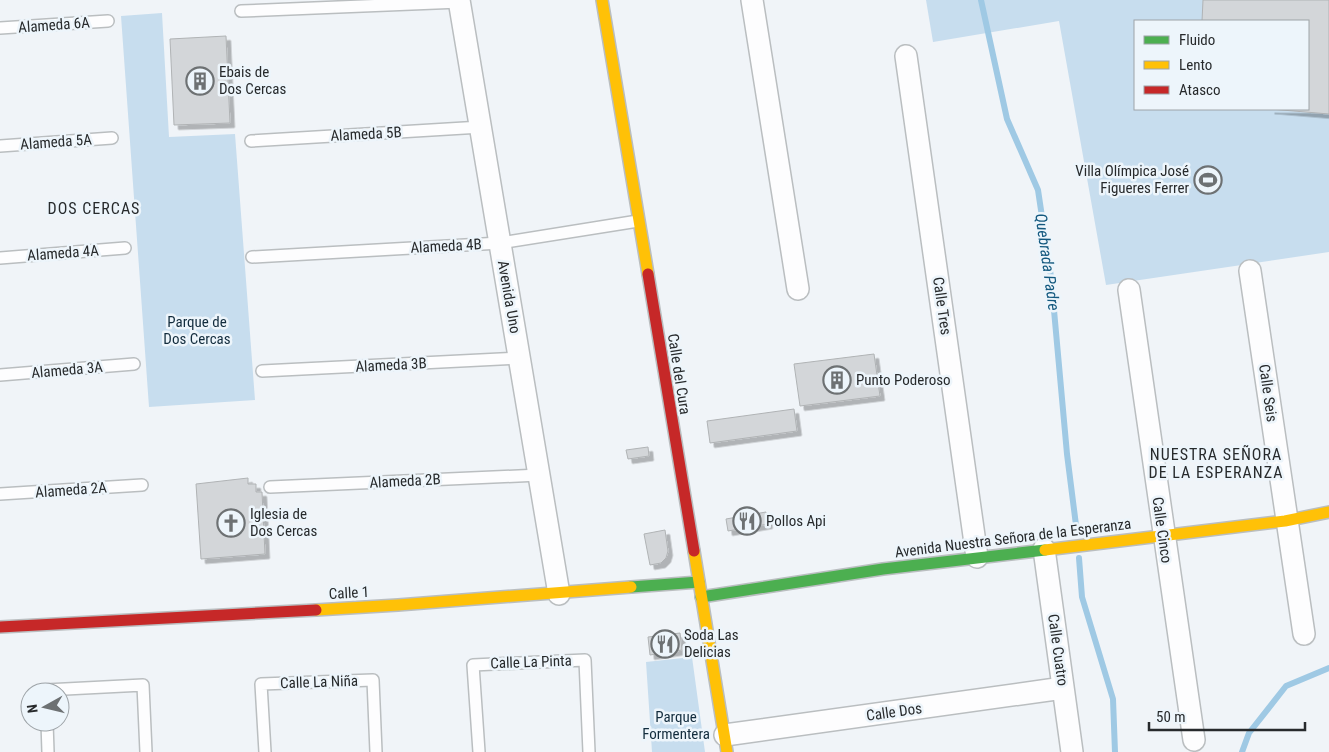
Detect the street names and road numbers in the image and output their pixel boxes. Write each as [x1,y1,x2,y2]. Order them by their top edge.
street label: Alameda 6A [18,13,91,36]
street label: Alameda 5B [330,123,402,145]
street label: Alameda 5A [20,130,93,153]
street label: Alameda 4B [410,235,482,257]
street label: Alameda 4A [27,241,100,264]
street label: Avenida Uno [494,259,524,335]
street label: Calle Tres [929,276,955,336]
street label: Calle del Cura [664,332,694,416]
street label: Alameda 3B [355,354,427,376]
street label: Alameda 3A [30,358,104,382]
street label: Calle Seis [1255,363,1281,423]
street label: Alameda 2B [369,470,441,492]
street label: Alameda 2A [35,478,108,501]
street label: Calle Cinco [1148,496,1176,564]
street label: Avenida Nuestra Señora de la Esperanza [894,515,1132,561]
street label: Calle 1 [328,583,370,603]
street label: Calle Cuatro [1044,613,1072,687]
street label: Calle La Pinta [490,652,572,672]
street label: Calle La Niña [280,672,358,692]
street label: Calle Dos [865,699,923,725]

